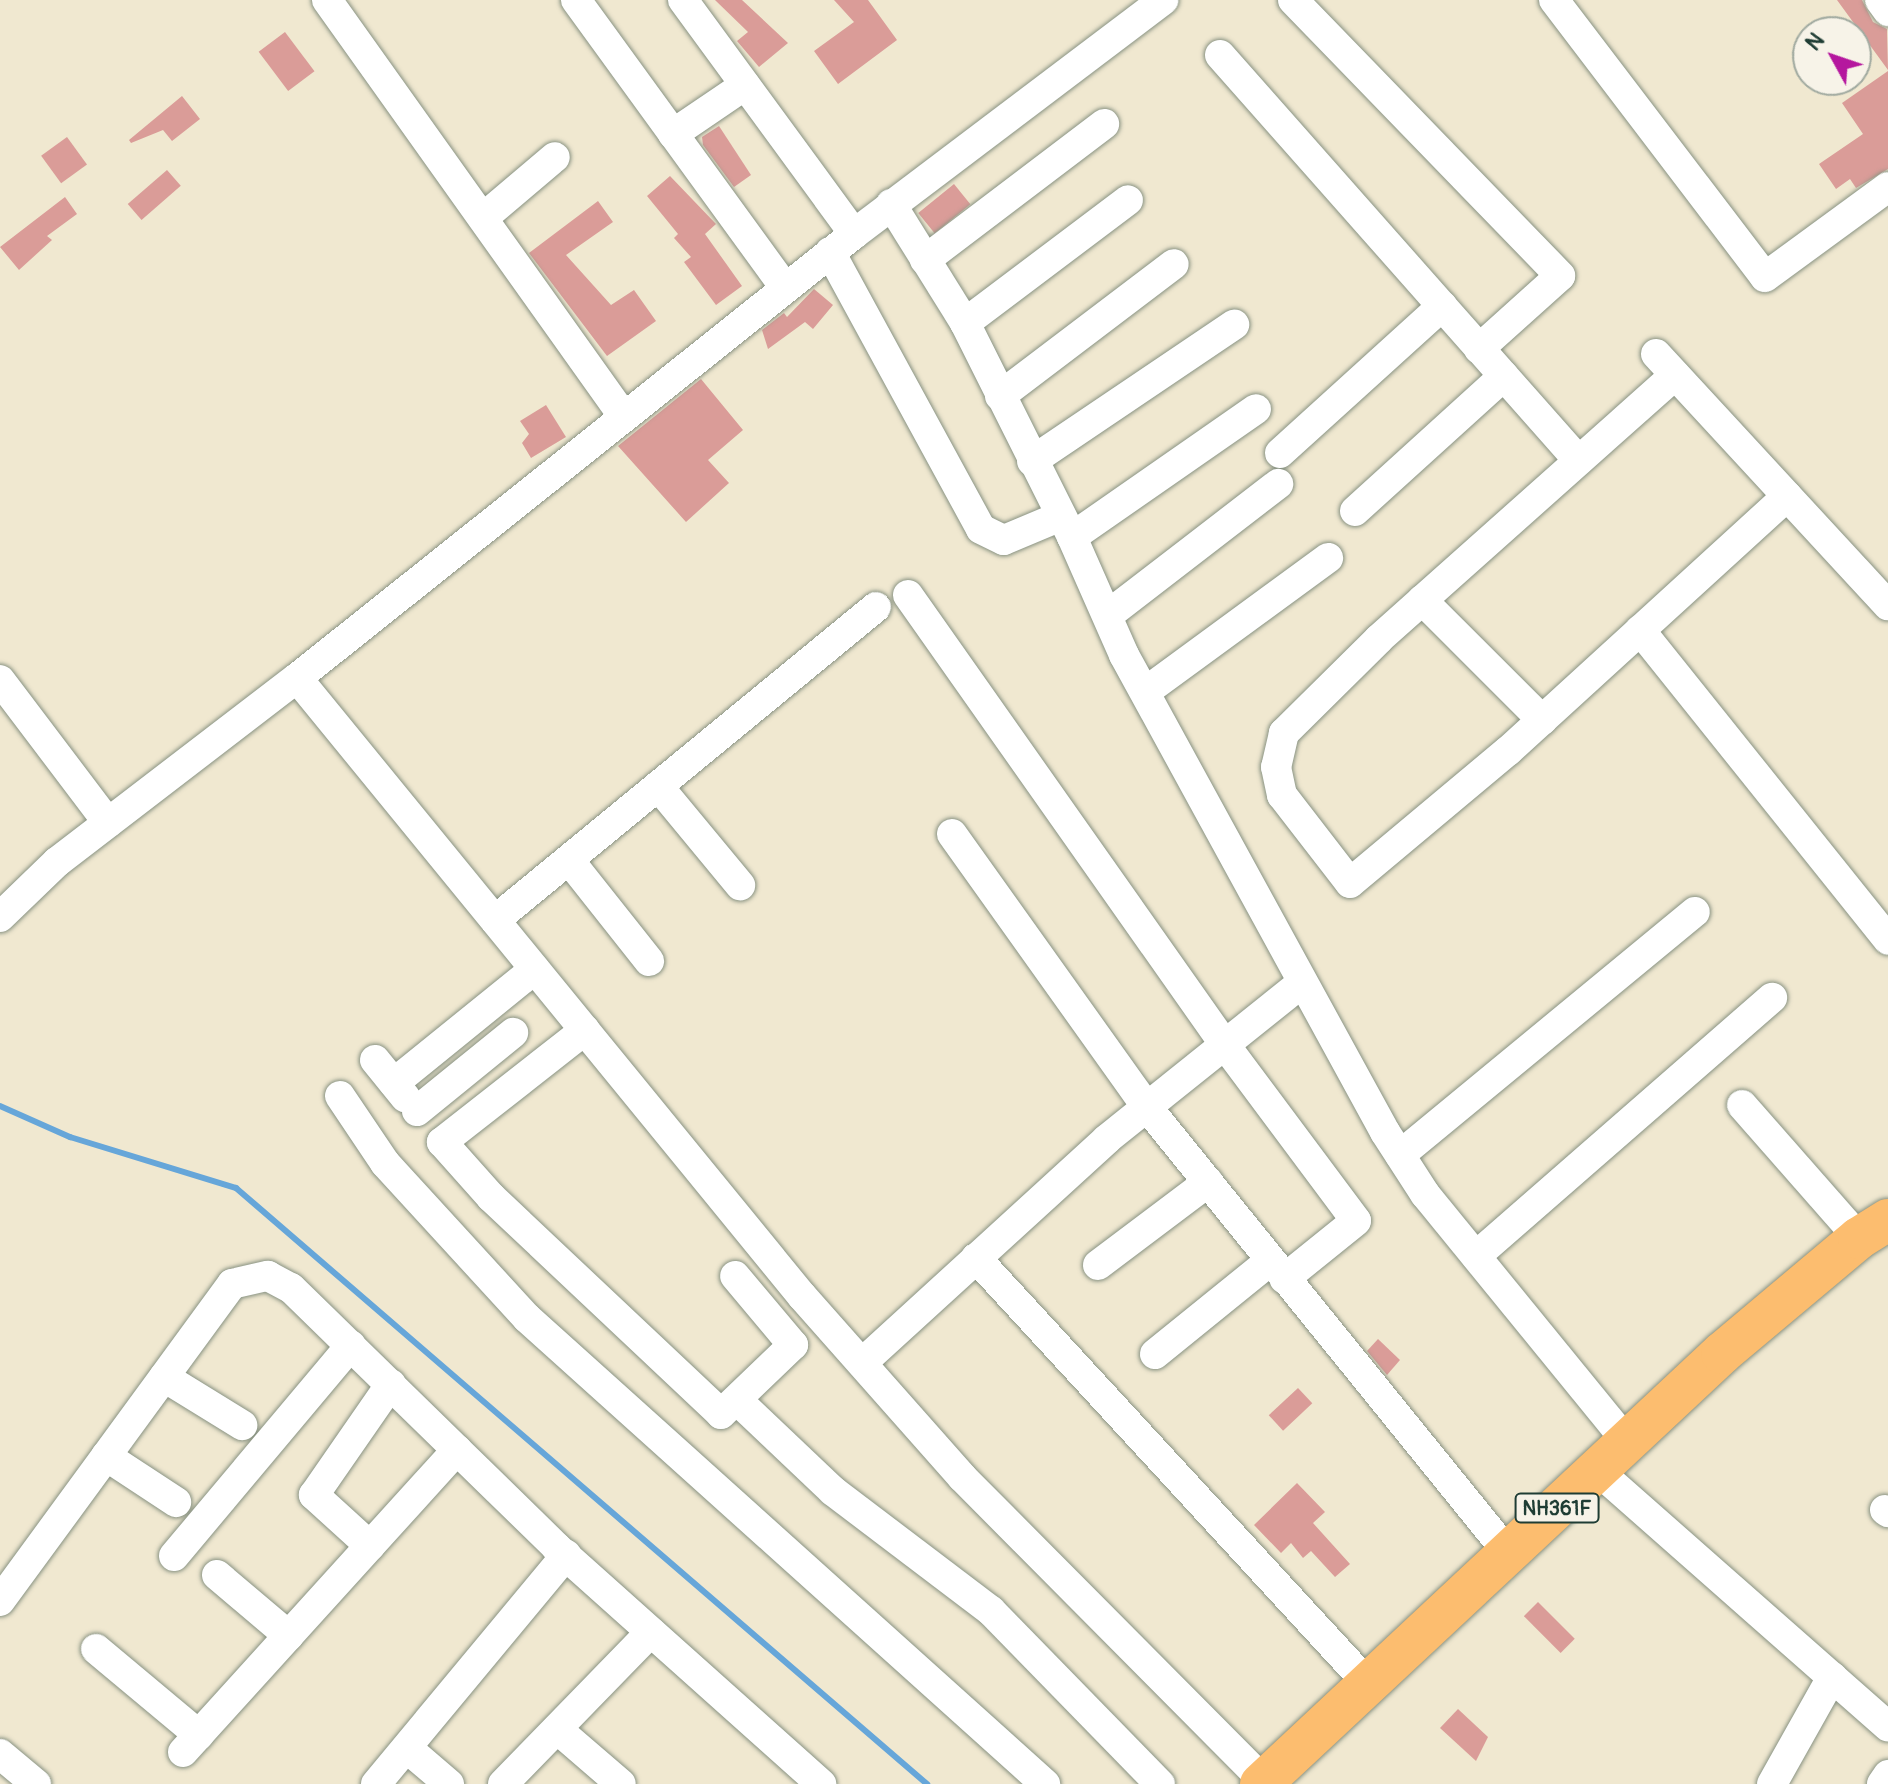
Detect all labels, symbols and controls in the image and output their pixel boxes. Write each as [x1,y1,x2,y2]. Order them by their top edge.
north arrow [1792,16,1872,96]
text: N [1800,27,1831,57]
road number: NH361F [1513,1492,1601,1524]

